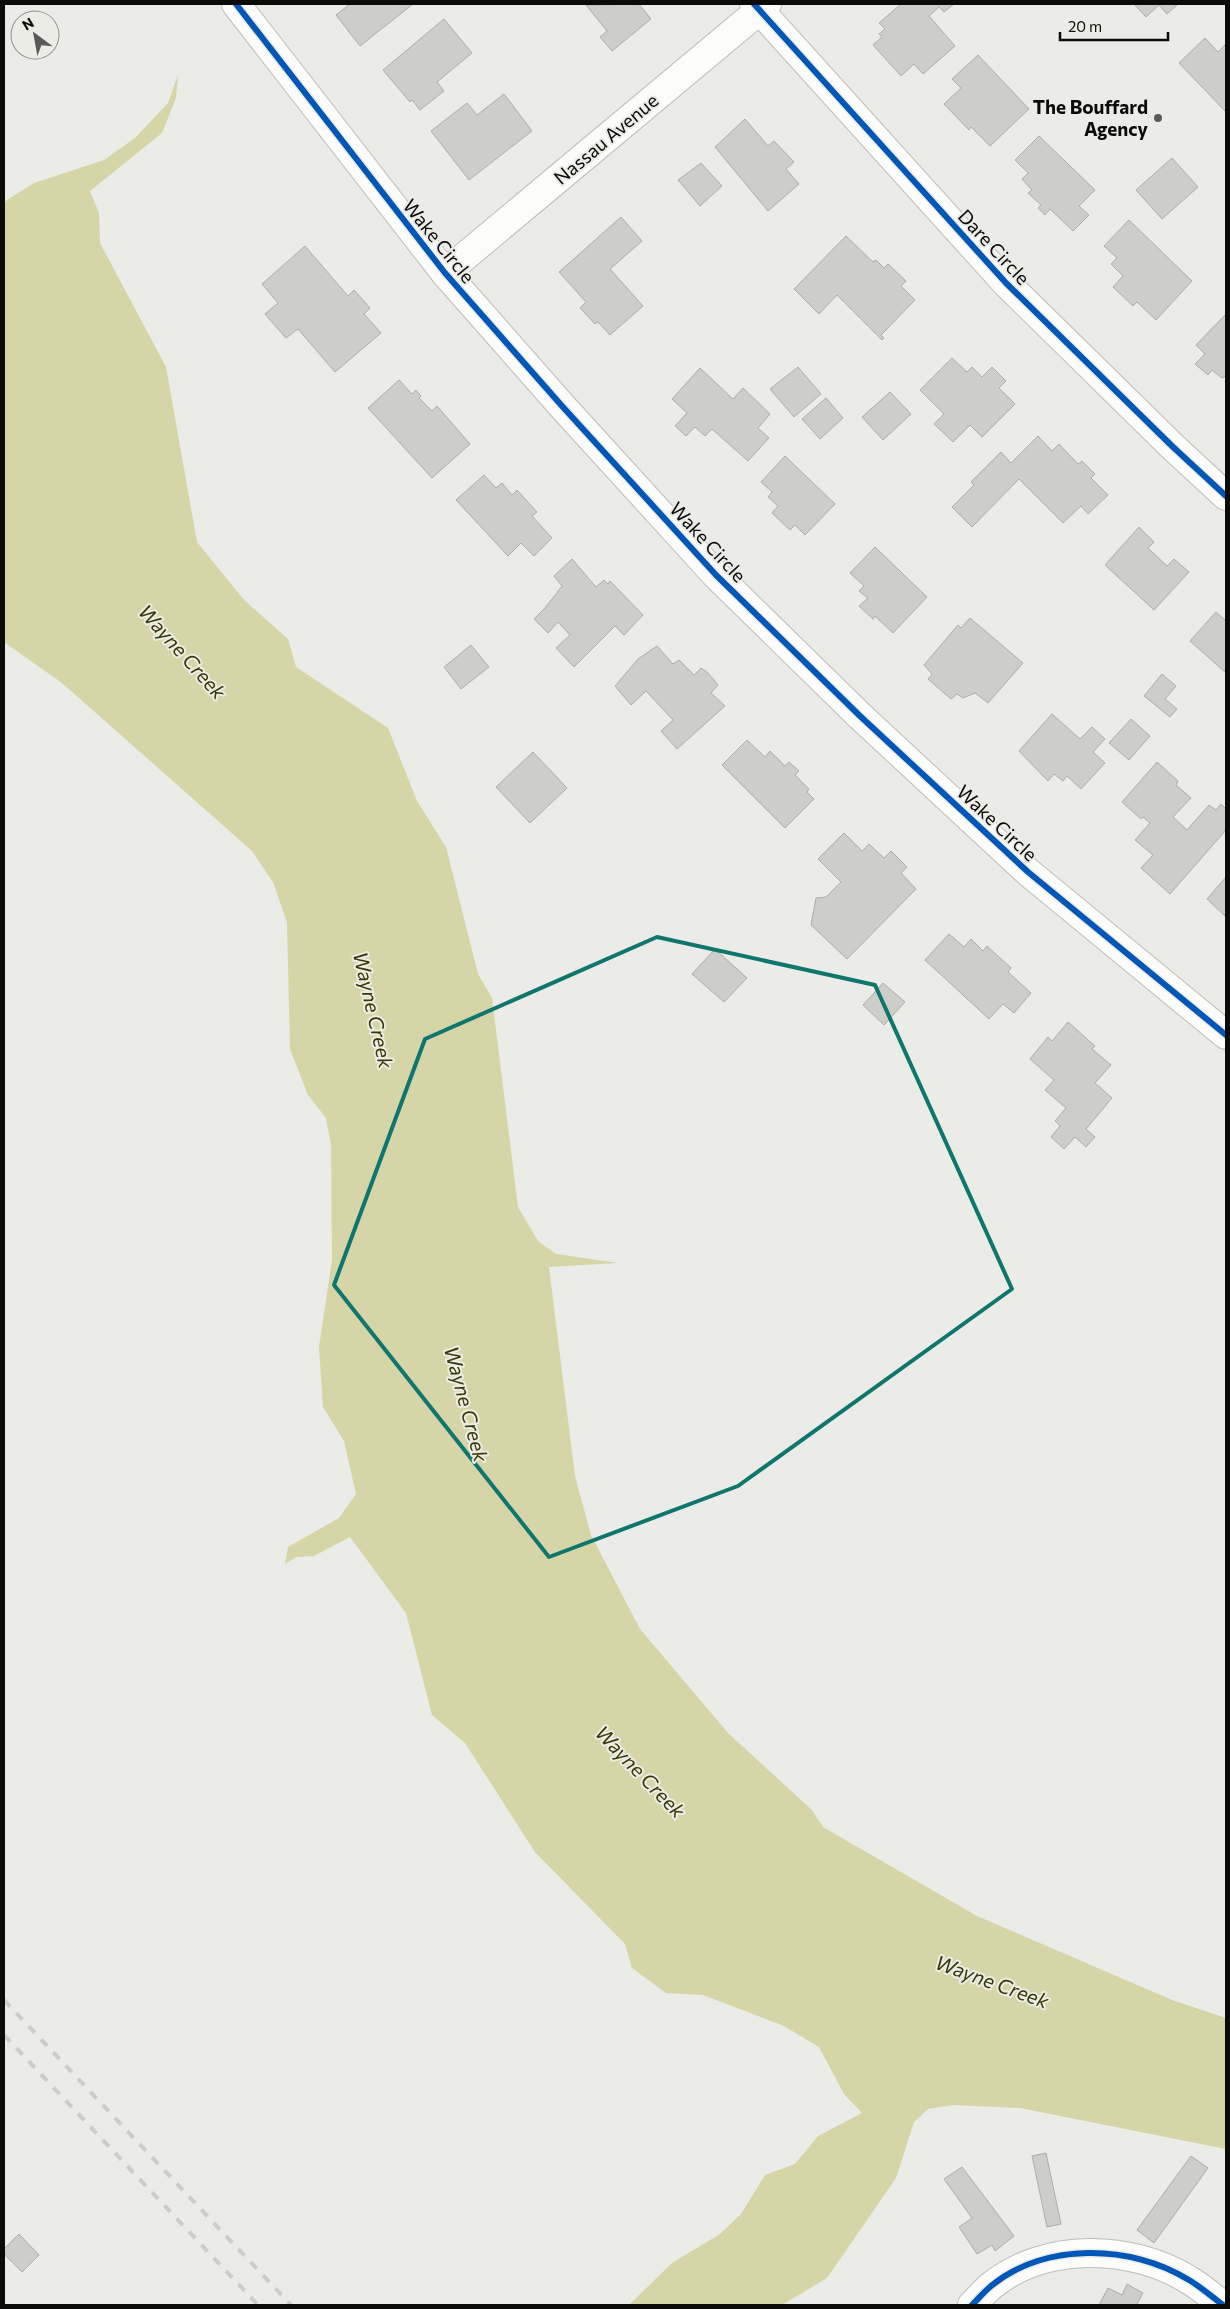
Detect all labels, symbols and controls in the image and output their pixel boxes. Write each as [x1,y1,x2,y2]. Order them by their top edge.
north arrow [10,10,60,60]
scale bar [1060,10,1168,42]
text: N [19,14,37,34]
text: 20 m [1068,17,1102,35]
street label: Nassau Avenue [549,88,663,189]
place label: The Bouffard Agency [1033,95,1149,140]
marker: The Bouffard Agency [1152,112,1164,124]
street label: Wake Circle [399,194,480,287]
street label: Dare Circle [954,204,1035,289]
street label: Wake Circle [665,497,751,587]
water label: Wayne Creek [134,599,232,704]
street label: Wake Circle [952,780,1042,866]
water label: Wayne Creek [349,949,399,1072]
water label: Wayne Creek [440,1343,494,1465]
water label: Wayne Creek [591,1720,691,1823]
water label: Wayne Creek [932,1949,1053,2013]

